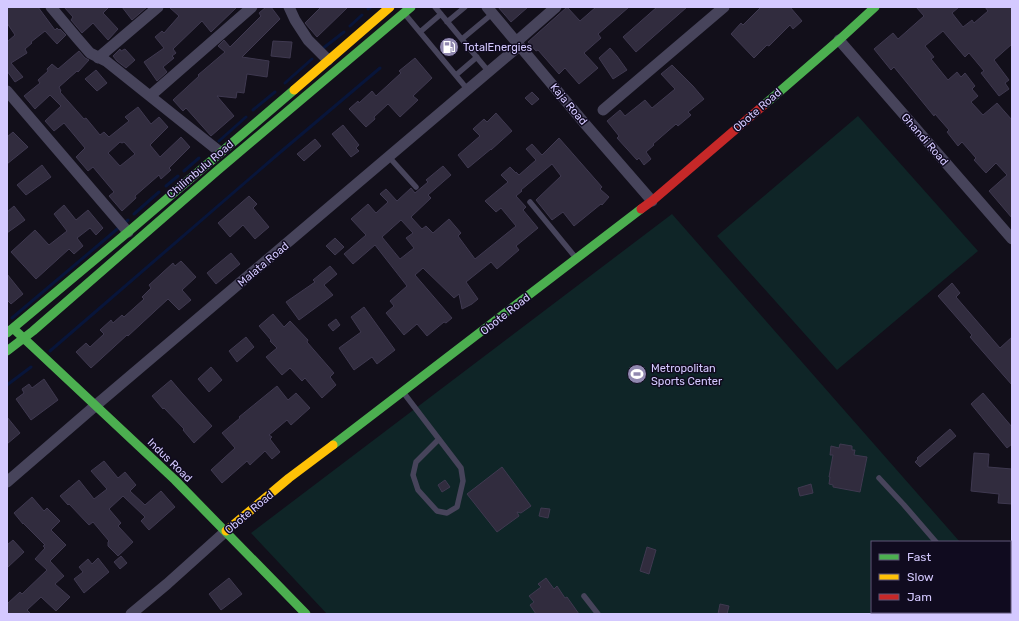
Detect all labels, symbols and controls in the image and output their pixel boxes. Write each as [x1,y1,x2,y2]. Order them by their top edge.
fuel station icon: TotalEnergies [438,36,460,58]
place label: TotalEnergies [463,41,533,54]
street label: Kaja Road [547,81,590,128]
street label: Obote Road [731,86,784,135]
street label: Ghandi Road [898,111,951,168]
street label: Chilimbulu Road [164,138,236,201]
street label: Malata Road [235,239,291,289]
street label: Obote Road [478,291,533,338]
place label: Metropolitan Sports Center [651,362,723,388]
sports icon: Metropolitan Sports Center [626,363,648,385]
street label: Indus Road [145,436,195,485]
street label: Obote Road [222,488,276,536]
legend [871,541,1011,613]
text: Fast [907,550,931,564]
text: Slow [907,570,934,584]
text: Jam [907,590,932,604]

